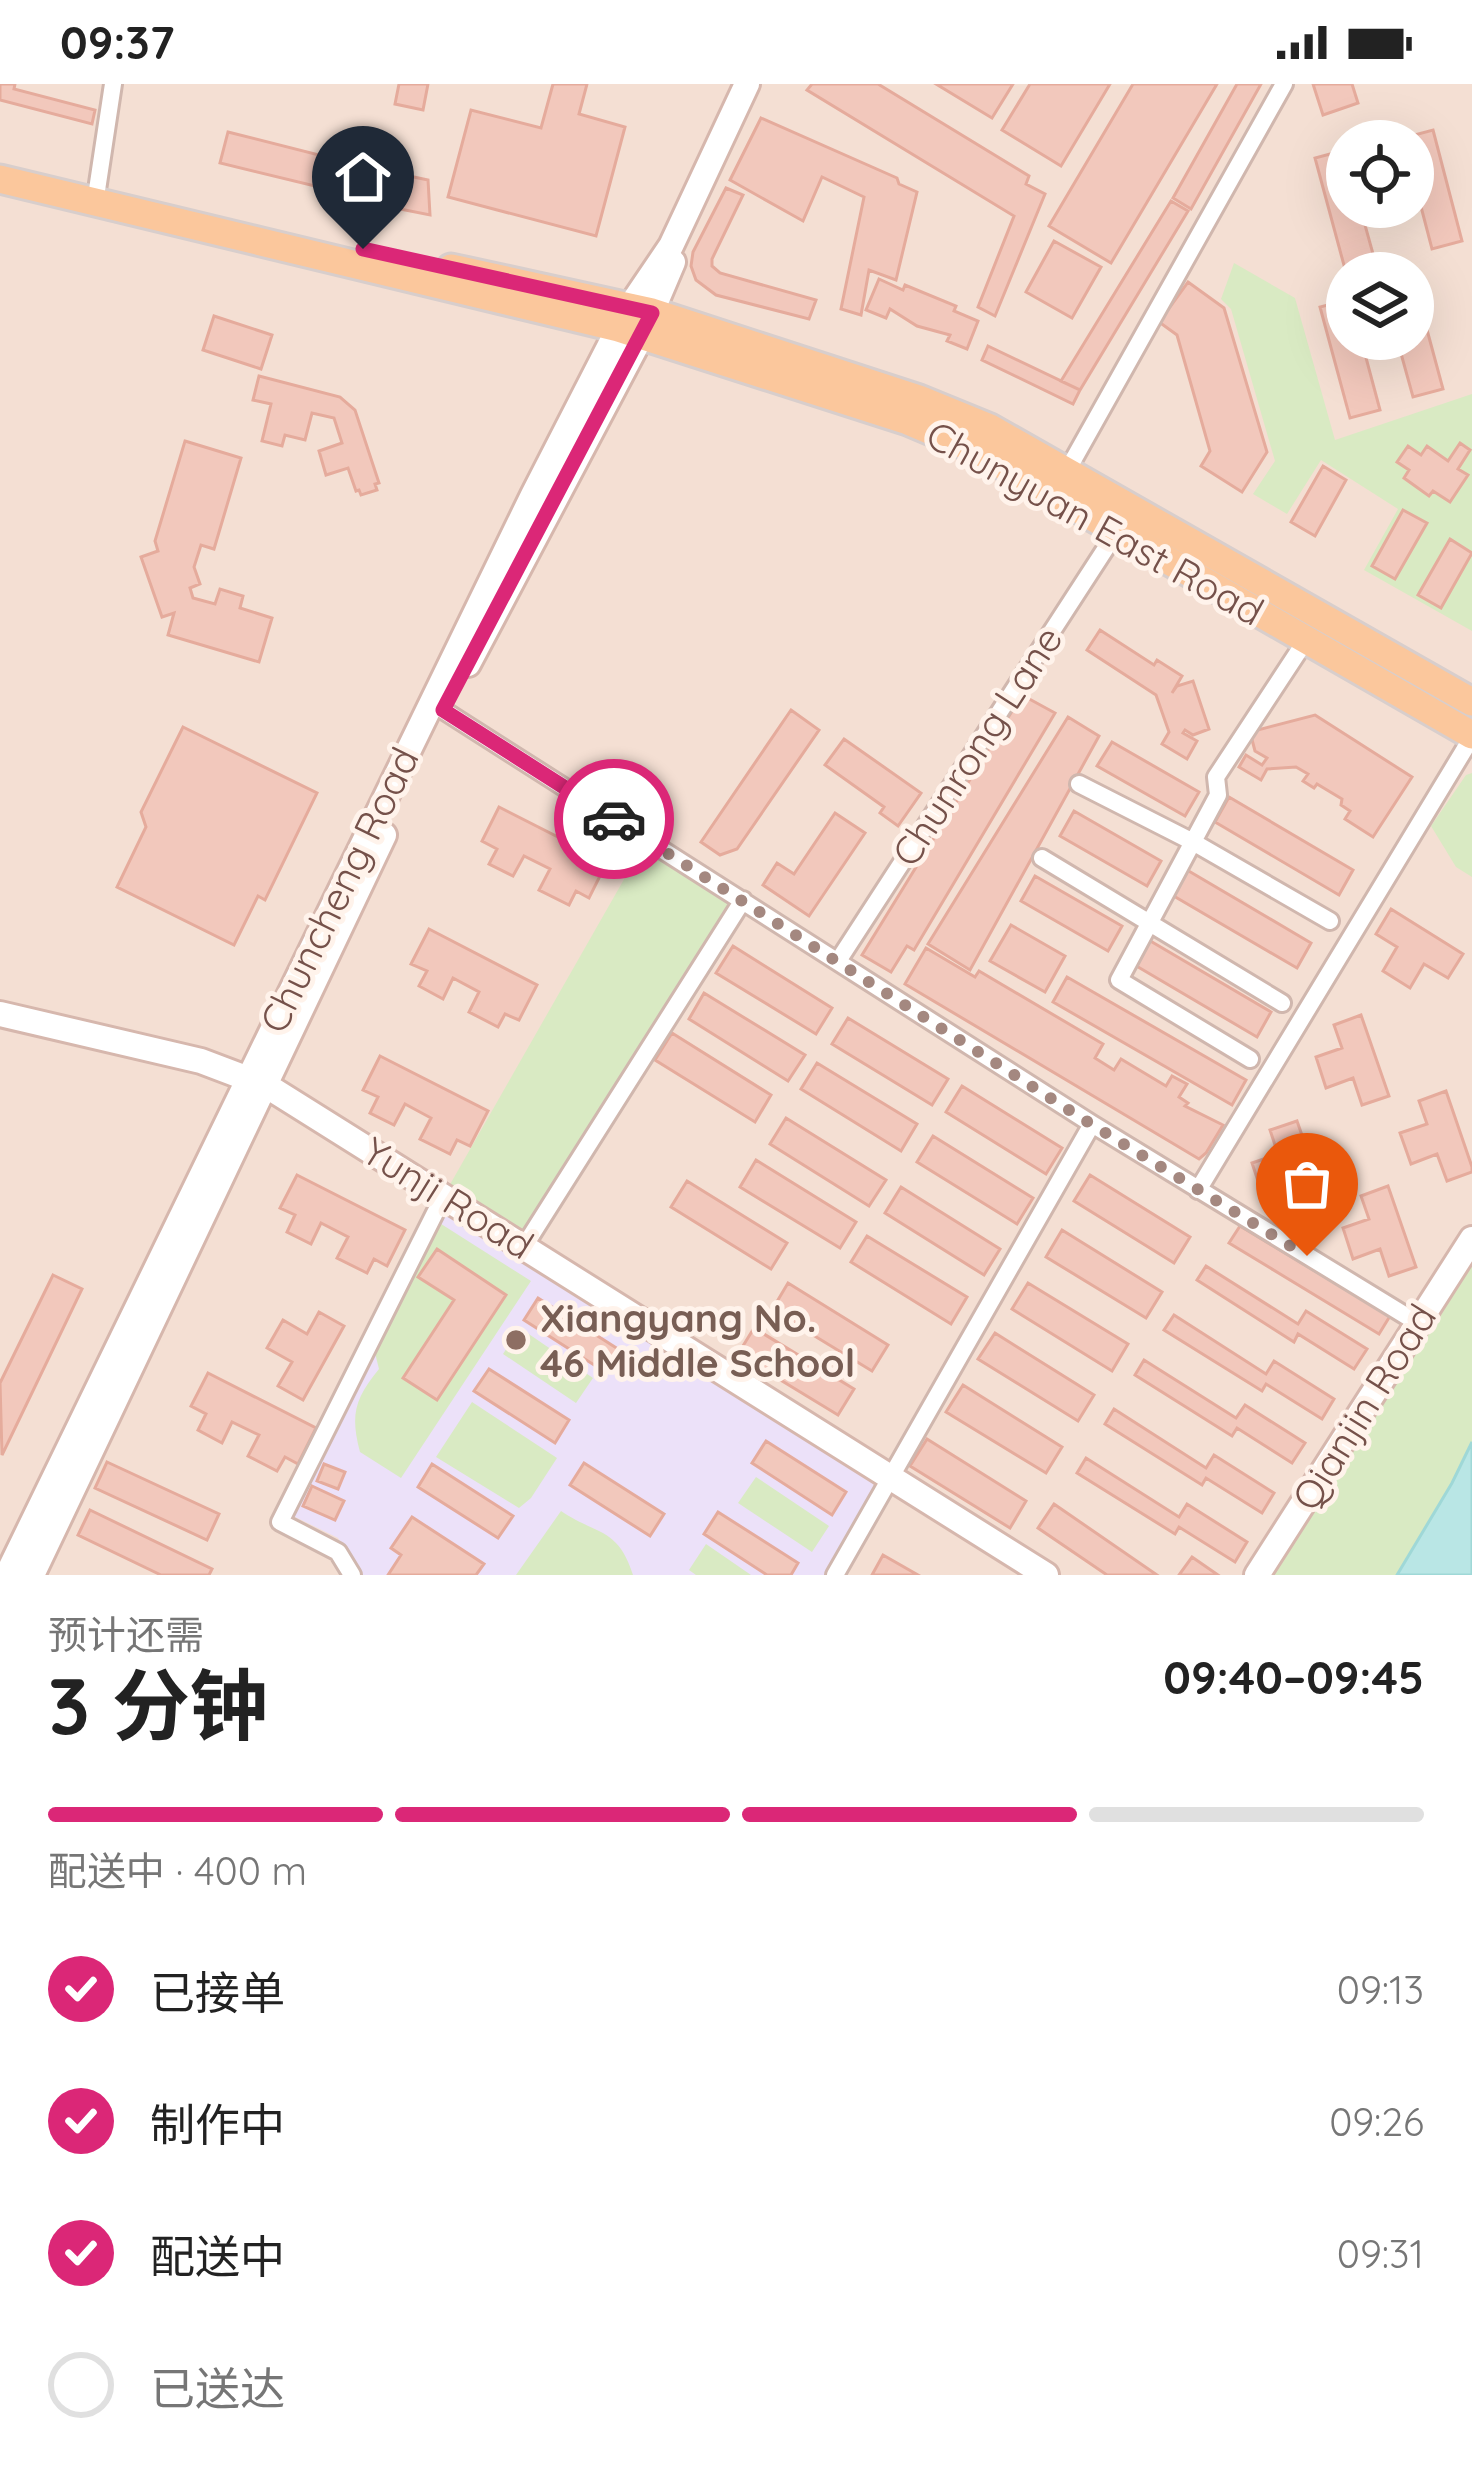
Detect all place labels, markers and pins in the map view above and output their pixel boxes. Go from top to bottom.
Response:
pin [312,126,414,249]
pin [1256,1133,1358,1256]
place label: Xiangyang No. 46 Middle School [540,1293,855,1387]
marker: Xiangyang No. 46 Middle School [503,1327,529,1353]

